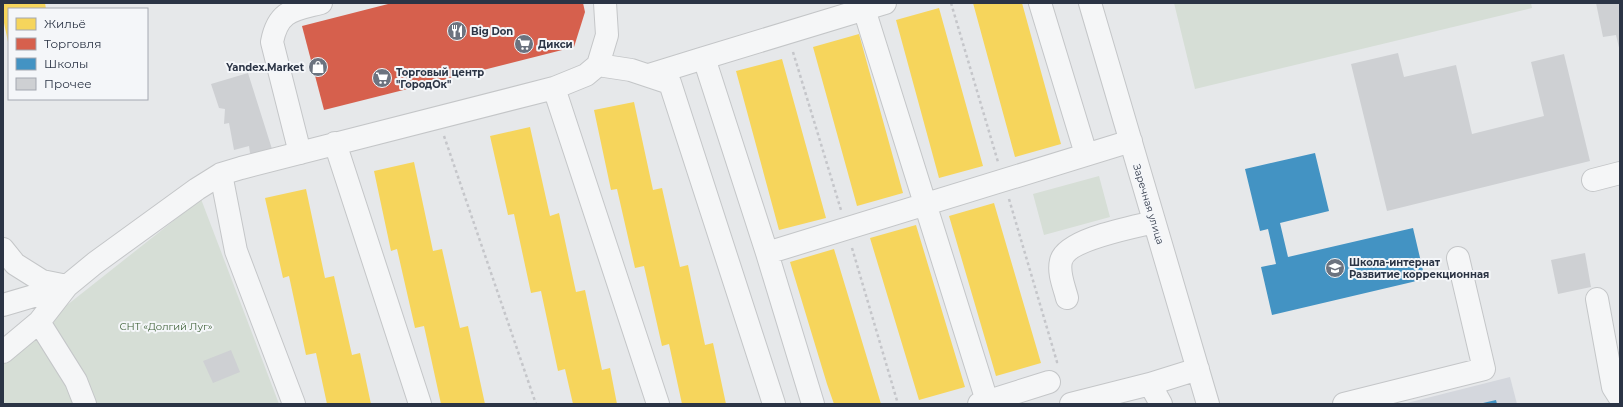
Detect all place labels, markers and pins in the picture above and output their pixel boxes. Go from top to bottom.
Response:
restaurant icon: Big Don [446,20,468,42]
place label: Big Don [471,25,513,38]
supermarket icon: Дикси [513,33,535,55]
place label: Дикси [538,38,573,51]
shop icon: Yandex.Market [307,56,329,78]
place label: Yandex.Market [225,61,305,74]
place label: Торговый центр "ГородОк" [396,66,484,91]
supermarket icon: Торговый центр "ГородОк" [371,67,393,89]
place label: Школа-интернат Развитие коррекционная [1349,256,1489,281]
school or university icon: Школа-интернат Развитие коррекционная [1324,257,1346,279]

